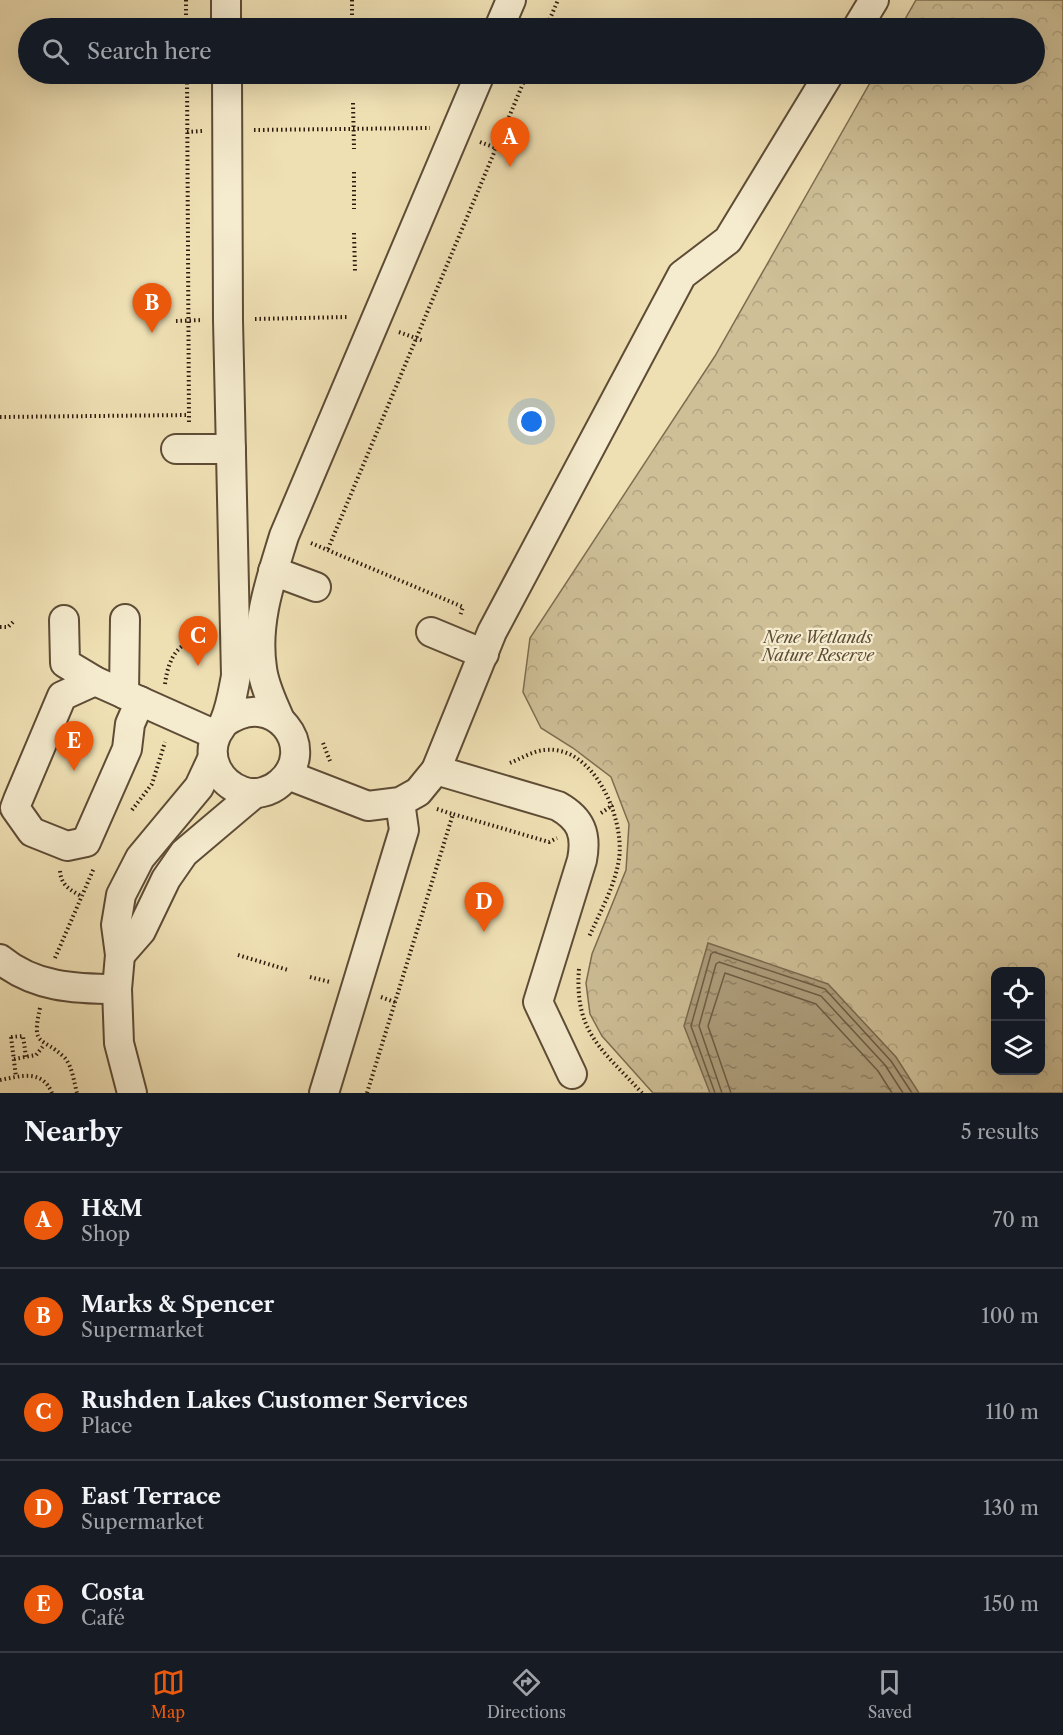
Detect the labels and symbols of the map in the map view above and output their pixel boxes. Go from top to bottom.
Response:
pin: A [490,118,530,167]
pin: B [132,284,172,333]
your location [517,407,546,436]
pin: C [178,616,218,666]
park label: Nene Wetlands Nature Reserve [760,627,875,665]
pin: E [54,722,94,771]
pin: D [464,882,504,932]

